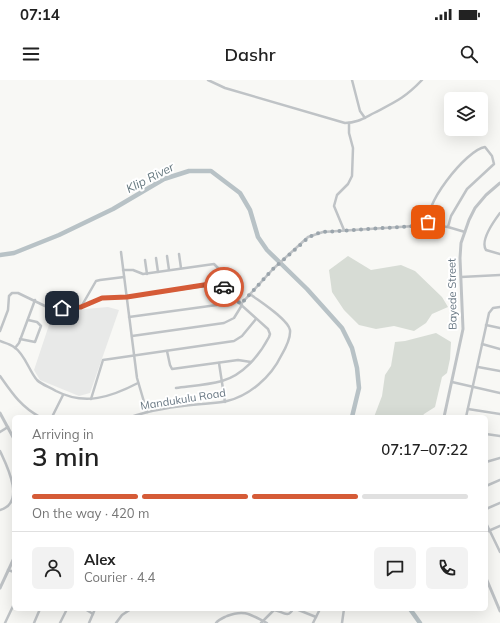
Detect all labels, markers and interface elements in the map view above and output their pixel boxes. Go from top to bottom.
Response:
text: 07:14 [20,5,60,24]
icon: menu [20,43,42,65]
text: Dashr [225,43,275,66]
icon: search [458,43,480,65]
map controls [444,92,488,136]
button: layers [444,92,488,136]
water label: Klip River [123,159,177,196]
pin [411,205,445,239]
icon: bag [417,211,439,233]
street label: Bayede Street [444,258,460,330]
courier [204,267,244,307]
icon: car [213,276,235,298]
pin [45,291,79,325]
icon: home [51,297,73,319]
street label: Mandukulu Road [139,385,227,413]
text: Arriving in [32,426,94,442]
text: 3 min [32,440,100,473]
text: 07:17–07:22 [381,440,468,459]
text: On the way · 420 m [32,505,149,521]
button: person [32,547,74,589]
button: chat [374,547,416,589]
button: phone [426,547,468,589]
text: Alex [84,550,116,569]
text: Courier · 4.4 [84,569,155,585]

